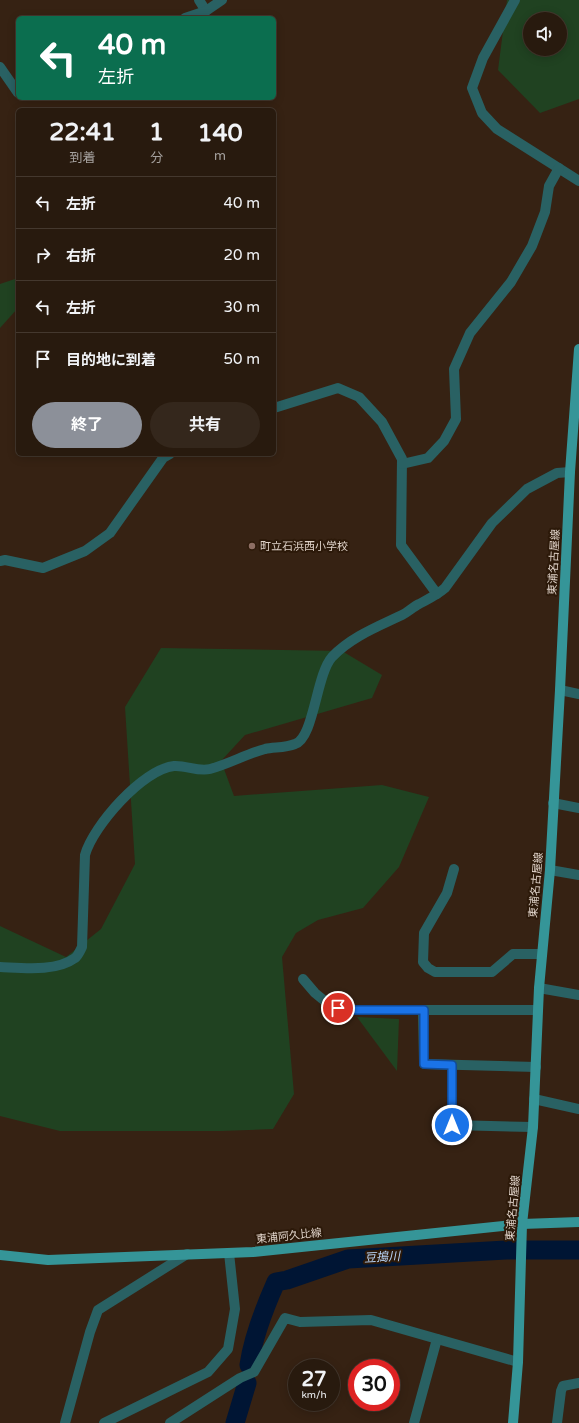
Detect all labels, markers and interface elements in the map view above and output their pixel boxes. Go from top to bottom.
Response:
map controls [523,12,567,56]
button: sound [523,12,567,56]
text: 40 m [98,28,166,62]
icon: left [32,32,84,84]
text: 左折 [98,66,134,88]
text: 22:41 [49,118,116,147]
text: 1 [149,118,164,147]
text: 140 [197,119,243,148]
text: m [214,148,226,164]
text: 到着 [70,150,96,166]
text: 分 [150,150,163,166]
icon: left [32,192,54,214]
text: 40 m [223,194,260,212]
text: 左折 [66,195,96,213]
icon: right [32,244,54,266]
text: 20 m [223,246,260,264]
text: 右折 [66,247,96,265]
icon: left [32,296,54,318]
text: 30 m [223,298,260,316]
text: 左折 [66,299,96,317]
icon: arrive [32,348,54,370]
text: 50 m [223,350,260,368]
text: 目的地に到着 [66,351,156,369]
button: 終了 [32,402,142,448]
button: 共有 [150,402,260,448]
street label: 東浦名古屋線 [546,529,562,595]
place label: 町立石浜西小学校 [260,540,348,553]
marker: 町立石浜西小学校 [247,541,257,551]
street label: 東浦名古屋線 [527,852,545,918]
pin [321,991,355,1025]
icon: arrive [327,997,349,1019]
position arrow [431,1104,473,1146]
street label: 東浦名古屋線 [504,1175,522,1241]
street label: 東浦阿久比線 [256,1226,322,1246]
water label: 豆搗川 [364,1249,402,1265]
speed limit sign: 30 [348,1359,400,1411]
text: 27 [301,1368,327,1392]
text: km/h [301,1389,327,1401]

